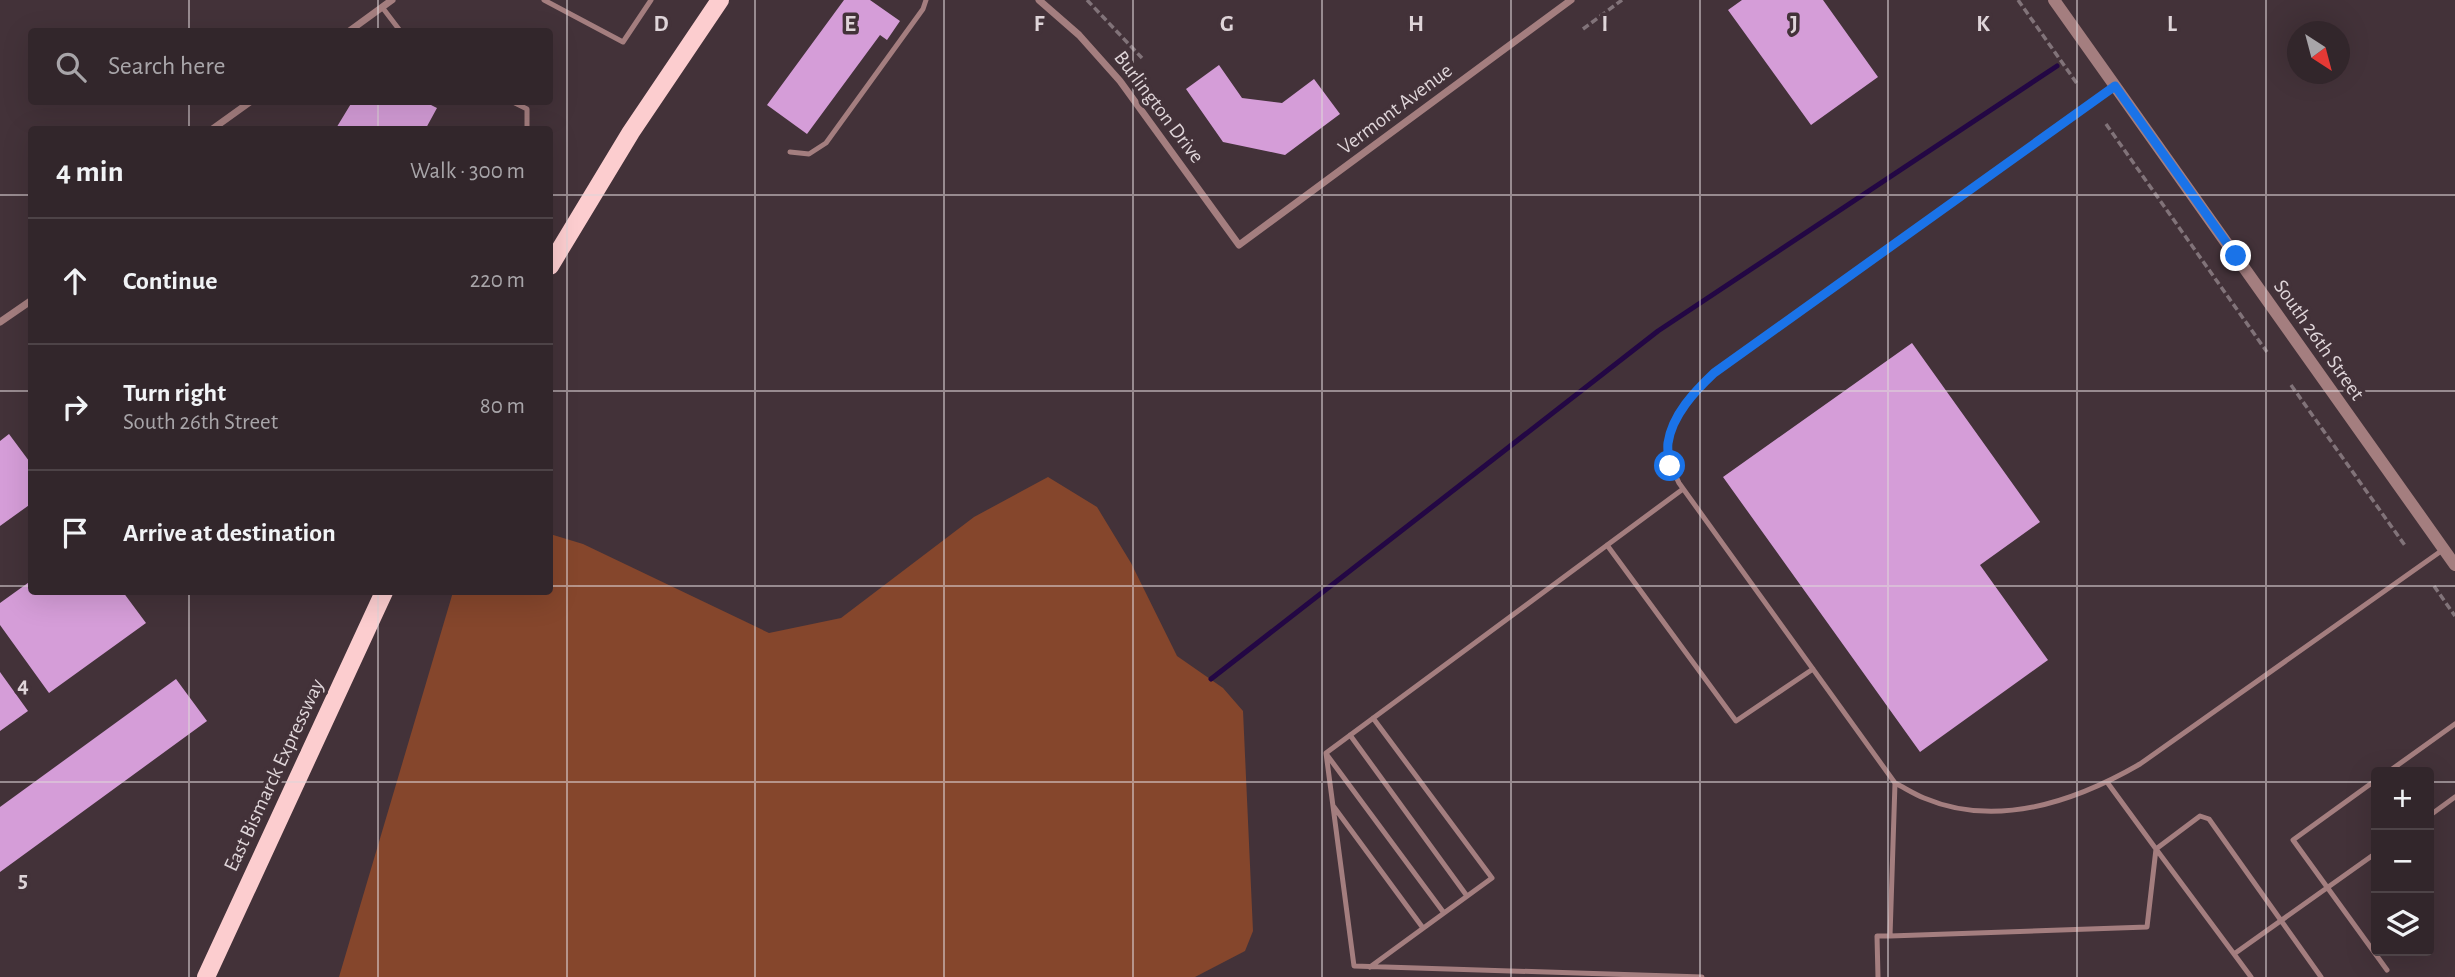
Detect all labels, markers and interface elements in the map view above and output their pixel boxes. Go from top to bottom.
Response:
text: D [653,13,669,36]
text: E [844,13,856,36]
text: F [1034,13,1045,36]
text: G [1220,13,1234,36]
text: H [1408,13,1424,36]
text: I [1602,13,1608,36]
text: J [1790,13,1798,36]
text: K [1976,13,1990,36]
text: L [2167,13,2177,36]
north arrow [2287,21,2350,84]
search box [28,28,553,105]
street label: Burlington Drive [1110,47,1208,167]
icon: search [52,48,90,86]
text: Search here [108,53,226,79]
street label: Vermont Avenue [1334,60,1456,158]
text: 4 min [56,157,124,187]
text: Walk · 300 m [410,160,525,183]
route end [2220,240,2251,271]
icon: ahead [56,262,94,300]
text: Continue [123,268,218,294]
text: 220 m [470,269,525,292]
street label: South 26th Street [2270,276,2368,404]
text: Turn right [123,380,226,406]
icon: right [56,388,94,426]
text: 80 m [480,395,525,418]
text: South 26th Street [123,411,278,434]
route start [1654,450,1685,481]
icon: arrive [56,514,94,552]
text: Arrive at destination [123,520,336,546]
text: 4 [17,674,29,697]
street label: East Bismarck Expressway [220,676,328,874]
map controls [2371,767,2434,956]
button: + [2371,767,2434,830]
button: − [2371,830,2434,893]
text: 5 [18,869,28,892]
button: layers [2371,893,2434,956]

